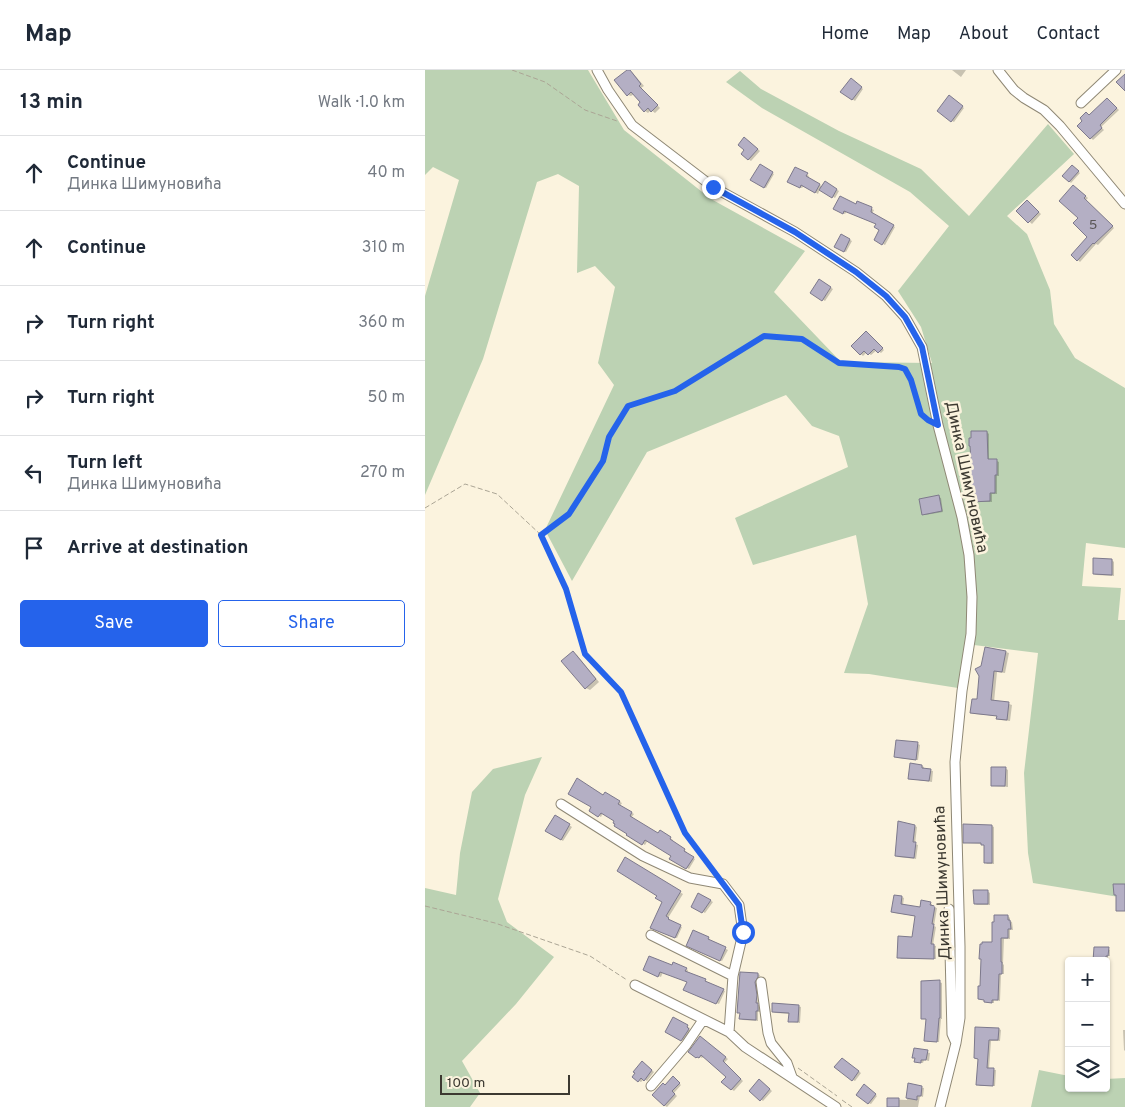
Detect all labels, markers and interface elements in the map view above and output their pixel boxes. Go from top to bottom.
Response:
text: Map [25,20,72,50]
text: Home [821,23,869,46]
text: Map [897,23,931,46]
text: About [959,23,1008,46]
text: Contact [1036,23,1100,46]
text: 13 min [20,89,83,116]
text: Walk · 1.0 km [318,93,405,113]
text: Continue [67,151,146,175]
icon: ahead [20,159,48,187]
text: 40 m [367,163,405,183]
text: Динка Шимуновића [67,175,221,195]
route end [702,176,725,199]
house number: 5 [1089,217,1097,234]
icon: ahead [20,234,48,262]
text: Continue [67,236,146,260]
text: 310 m [362,238,405,258]
icon: right [20,309,48,337]
text: Turn right [67,311,155,335]
text: 360 m [358,313,405,333]
icon: right [20,384,48,412]
text: Turn right [67,386,155,410]
text: 50 m [368,388,405,408]
street label: Динка Шимуновића [940,399,992,555]
text: Turn left [67,451,143,475]
icon: left [20,459,48,487]
text: 270 m [360,463,405,483]
text: Динка Шимуновића [67,475,221,495]
icon: arrive [20,534,48,562]
text: Arrive at destination [67,536,248,560]
button: Save [20,600,208,647]
button: Share [218,600,405,647]
street label: Динка Шимуновића [930,805,956,961]
route start [732,921,755,944]
map controls [1065,957,1110,1092]
button: + [1065,957,1110,1002]
button: − [1065,1002,1110,1047]
button: layers [1065,1047,1110,1092]
scale bar [440,1072,570,1095]
text: 100 m [447,1075,485,1092]

